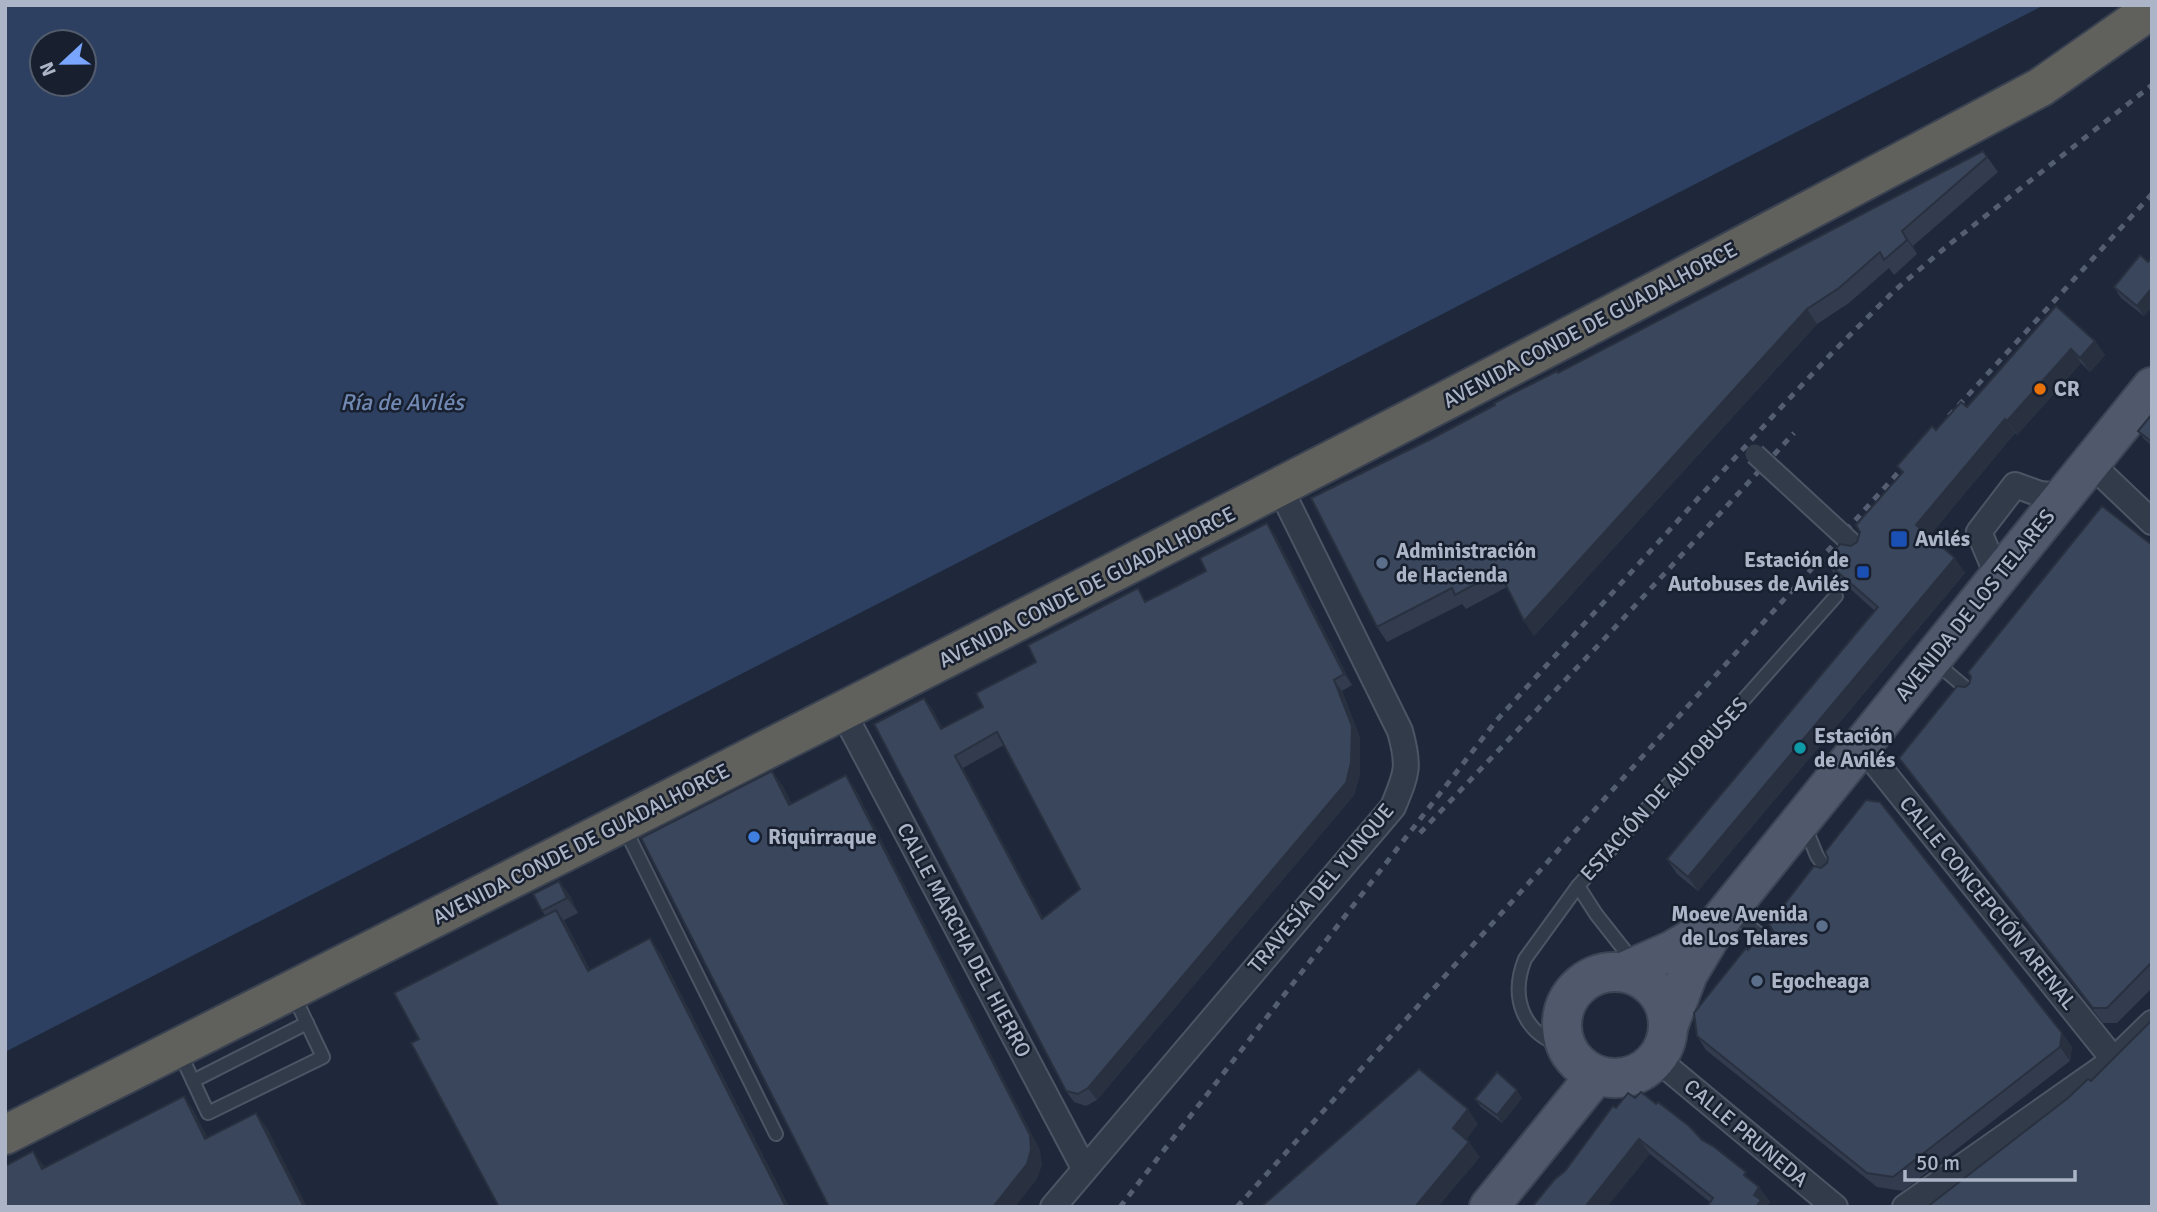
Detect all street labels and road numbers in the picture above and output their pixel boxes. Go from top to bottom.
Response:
street label: AVENIDA CONDE DE GUADALHORCE [1438,236,1742,414]
street label: AVENIDA CONDE DE GUADALHORCE [934,501,1240,673]
street label: AVENIDA DE LOS TELARES [1890,504,2060,706]
street label: ESTACIÓN DE AUTOBUSES [1575,692,1753,886]
street label: AVENIDA CONDE DE GUADALHORCE [428,758,734,930]
street label: CALLE CONCEPCIÓN ARENAL [1894,791,2082,1015]
street label: TRAVESÍA DEL YUNQUE [1242,798,1400,978]
street label: CALLE MARCHA DEL HIERRO [891,818,1037,1062]
street label: CALLE PRUNEDA [1679,1074,1814,1193]

